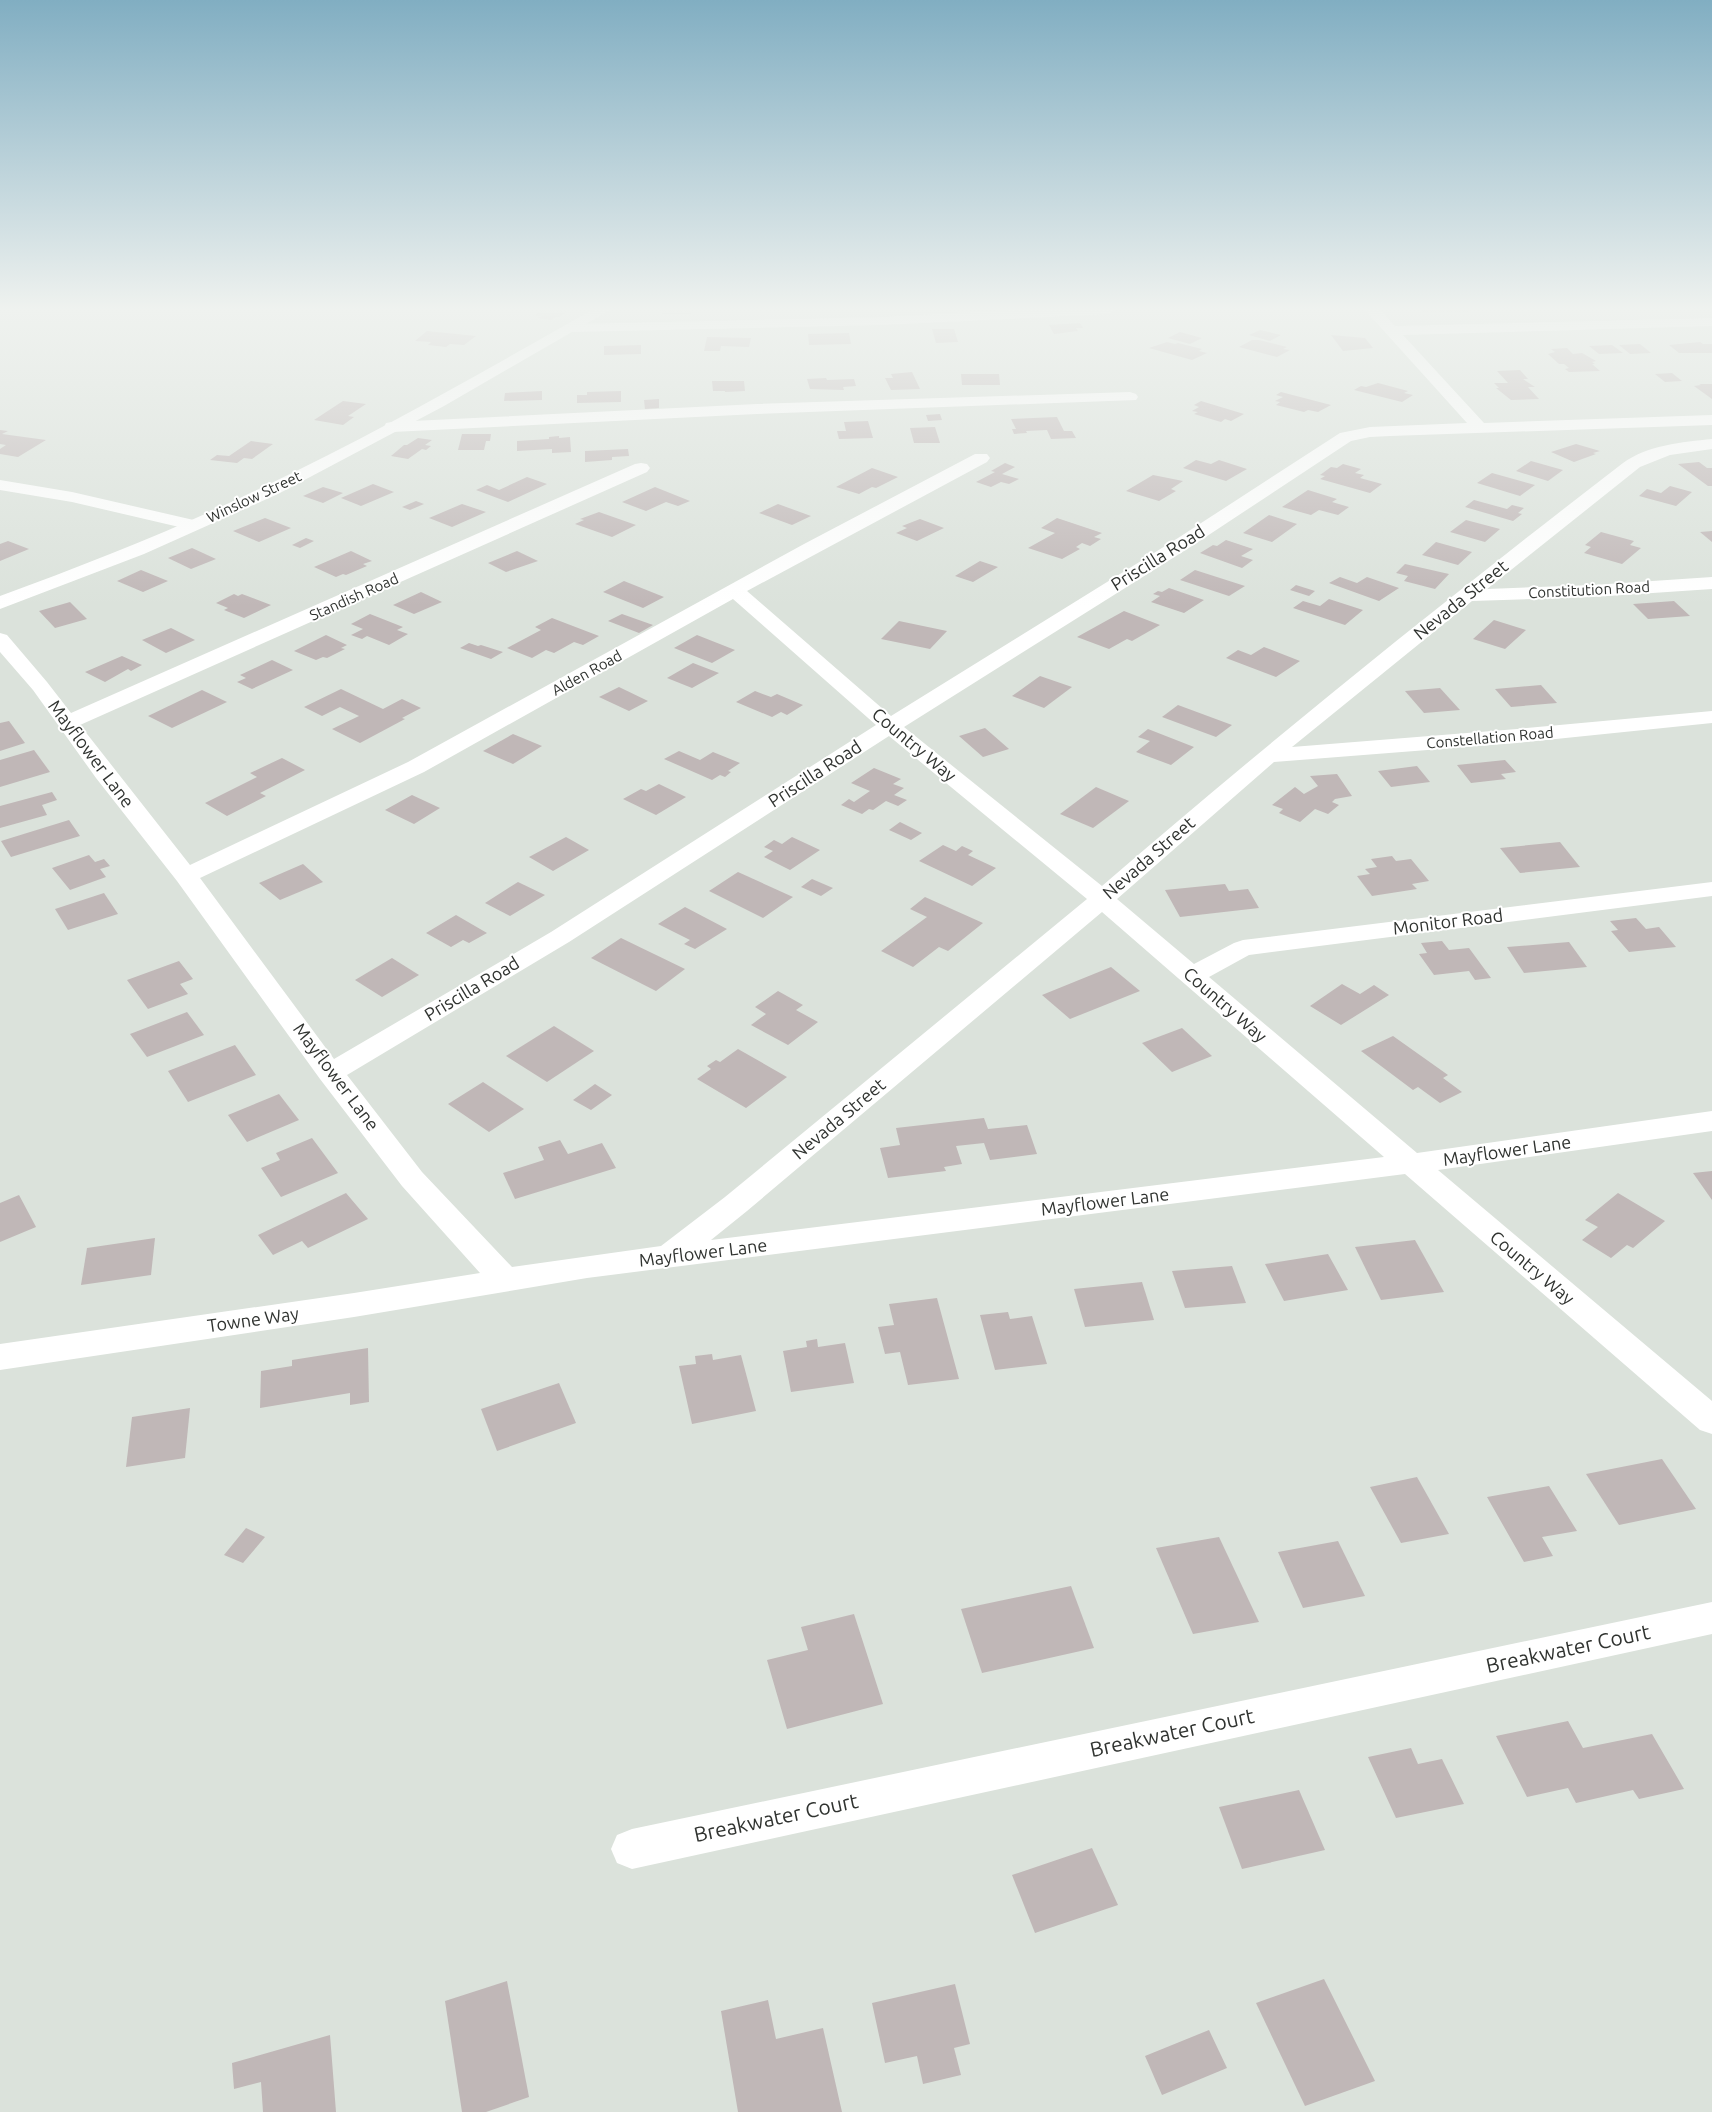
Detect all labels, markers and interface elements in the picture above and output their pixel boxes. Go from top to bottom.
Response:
street label: Winslow Street [204,467,304,526]
street label: Priscilla Road [1107,520,1208,594]
street label: Nevada Street [1409,555,1511,643]
street label: Standish Road [307,569,401,624]
street label: Constitution Road [1528,578,1650,601]
street label: Alden Road [549,646,625,699]
street label: Mayflower Lane [45,696,139,811]
street label: Country Way [869,703,961,785]
street label: Constellation Road [1426,723,1554,752]
street label: Priscilla Road [764,736,865,811]
street label: Nevada Street [1098,812,1198,903]
street label: Monitor Road [1392,904,1504,938]
street label: Priscilla Road [421,952,522,1024]
street label: Country Way [1180,963,1271,1046]
street label: Mayflower Lane [290,1019,384,1134]
street label: Nevada Street [788,1074,889,1163]
street label: Mayflower Lane [1442,1131,1572,1169]
street label: Mayflower Lane [1040,1183,1170,1219]
street label: Country Way [1487,1226,1579,1308]
street label: Mayflower Lane [638,1234,768,1270]
street label: Towne Way [206,1303,300,1335]
street label: Breakwater Court [1483,1619,1652,1677]
street label: Breakwater Court [1087,1703,1256,1761]
street label: Breakwater Court [691,1788,860,1846]

